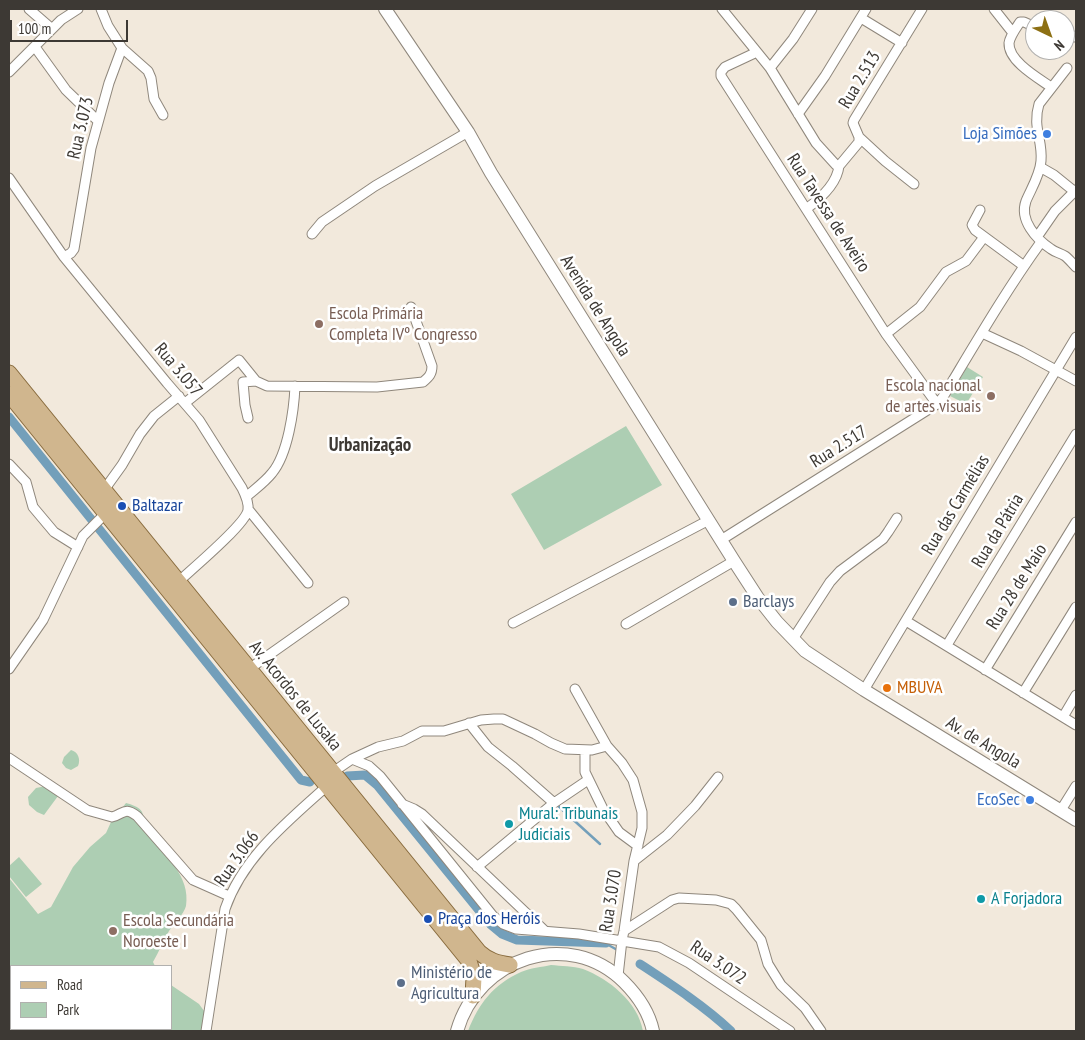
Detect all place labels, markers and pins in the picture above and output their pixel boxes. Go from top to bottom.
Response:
place label: Loja Simões [963,123,1037,145]
marker: Loja Simões [1041,128,1053,140]
place label: Escola Primária Completa IVº Congresso [329,303,477,346]
marker: Escola Primária Completa IVº Congresso [313,318,325,330]
place label: Escola nacional de artes visuais [885,375,981,418]
marker: Escola nacional de artes visuais [985,390,997,402]
place label: Baltazar [132,495,183,517]
marker: Baltazar [116,500,128,512]
place label: Barclays [743,591,794,613]
marker: Barclays [727,596,739,608]
place label: MBUVA [897,677,942,699]
marker: MBUVA [881,682,893,694]
place label: EcoSec [977,789,1020,811]
marker: EcoSec [1024,794,1036,806]
place label: Mural: Tribunais Judiciais [519,803,618,846]
marker: Mural: Tribunais Judiciais [503,818,515,830]
place label: A Forjadora [991,888,1062,910]
marker: A Forjadora [975,893,987,905]
place label: Praça dos Heróis [438,908,540,930]
place label: Escola Secundária Noroeste I [123,910,234,952]
marker: Praça dos Heróis [422,913,434,925]
marker: Escola Secundária Noroeste I [107,925,119,937]
place label: Ministério de Agricultura [411,962,492,1004]
marker: Ministério de Agricultura [395,977,407,989]

